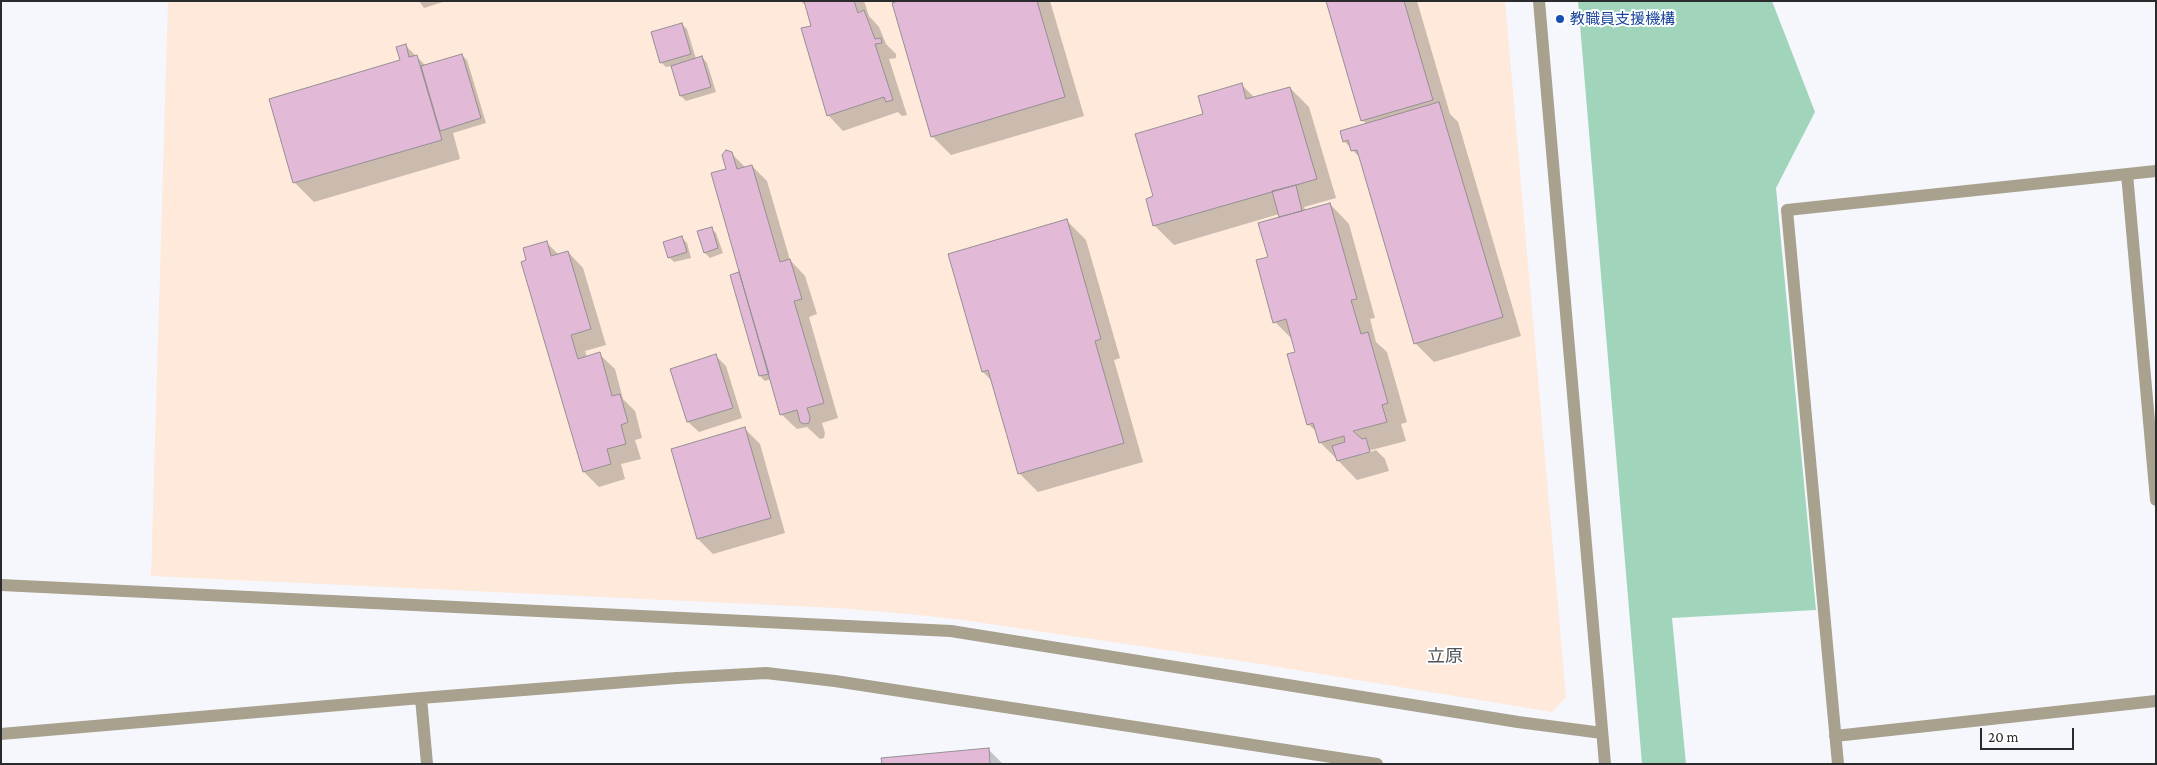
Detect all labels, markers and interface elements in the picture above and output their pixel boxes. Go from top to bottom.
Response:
place label: 教職員支援機構 [1570,10,1675,28]
marker: 教職員支援機構 [1554,13,1566,25]
district label: 立原 [1427,645,1463,667]
scale bar [1982,718,2076,750]
text: 20 m [1988,729,2019,745]

